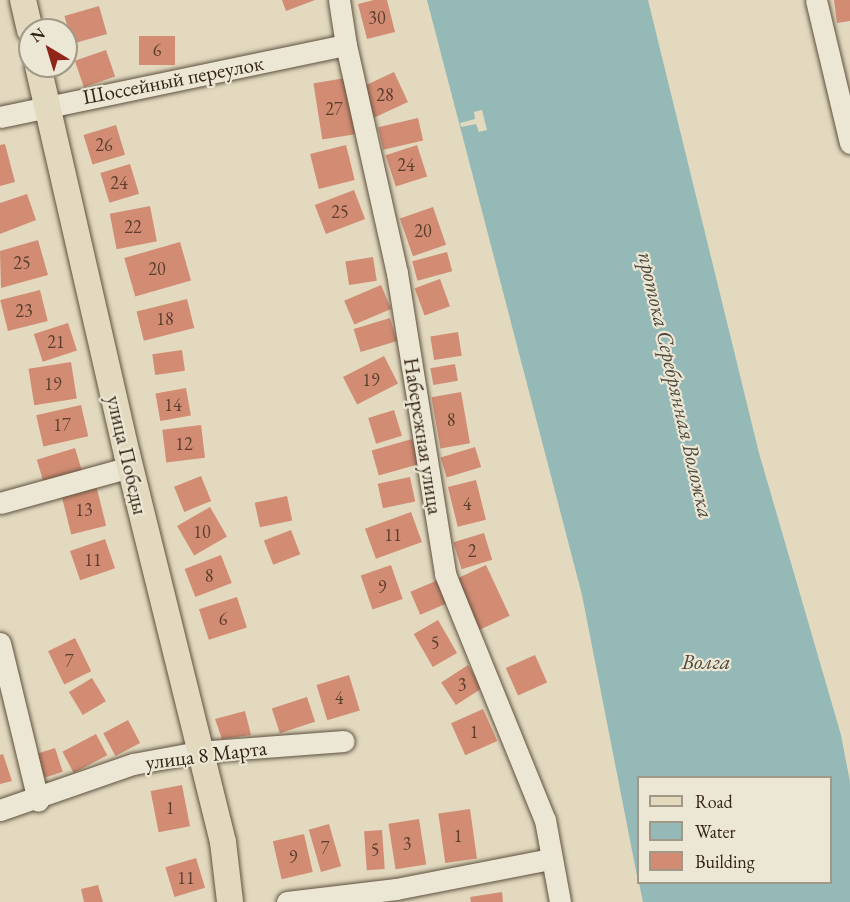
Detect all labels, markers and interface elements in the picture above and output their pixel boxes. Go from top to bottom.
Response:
house number: 30 [368,7,386,29]
north arrow [18,18,78,78]
text: N [26,23,49,47]
house number: 6 [153,39,161,61]
street label: Шоссейный переулок [80,50,266,110]
house number: 28 [376,84,394,106]
house number: 27 [325,98,343,120]
house number: 26 [95,134,113,156]
house number: 24 [397,154,415,176]
house number: 24 [110,172,128,194]
house number: 25 [331,201,349,223]
house number: 22 [124,216,142,238]
house number: 20 [414,220,432,242]
water label: протока Серебрянная Воложка [632,249,720,521]
house number: 25 [13,252,31,274]
house number: 20 [148,258,166,280]
house number: 23 [15,300,33,322]
house number: 18 [156,308,174,330]
house number: 21 [47,331,65,353]
street label: Набережная улица [398,356,448,516]
house number: 19 [362,369,380,391]
house number: 19 [44,373,62,395]
street label: улица Победы [101,393,153,517]
house number: 14 [164,394,182,416]
house number: 8 [447,409,455,431]
house number: 17 [53,414,71,436]
house number: 12 [175,433,193,455]
house number: 4 [463,493,471,515]
house number: 13 [75,499,93,521]
house number: 10 [193,521,211,543]
house number: 11 [384,524,402,546]
house number: 2 [468,540,476,562]
house number: 11 [84,549,102,571]
house number: 8 [205,565,213,587]
house number: 9 [378,576,386,598]
house number: 6 [219,608,227,630]
house number: 5 [431,632,439,654]
water label: Волга [681,649,731,675]
house number: 7 [65,650,73,672]
house number: 3 [458,674,466,696]
house number: 4 [335,687,343,709]
house number: 1 [470,721,478,743]
street label: улица 8 Марта [144,735,268,775]
legend [637,776,832,884]
text: Road [695,790,733,813]
house number: 1 [166,797,174,819]
text: Water [695,820,736,843]
house number: 1 [454,825,462,847]
house number: 3 [403,833,411,855]
house number: 7 [321,837,329,859]
house number: 5 [371,839,379,861]
house number: 9 [289,846,297,868]
text: Building [695,850,755,873]
house number: 11 [177,867,195,889]

